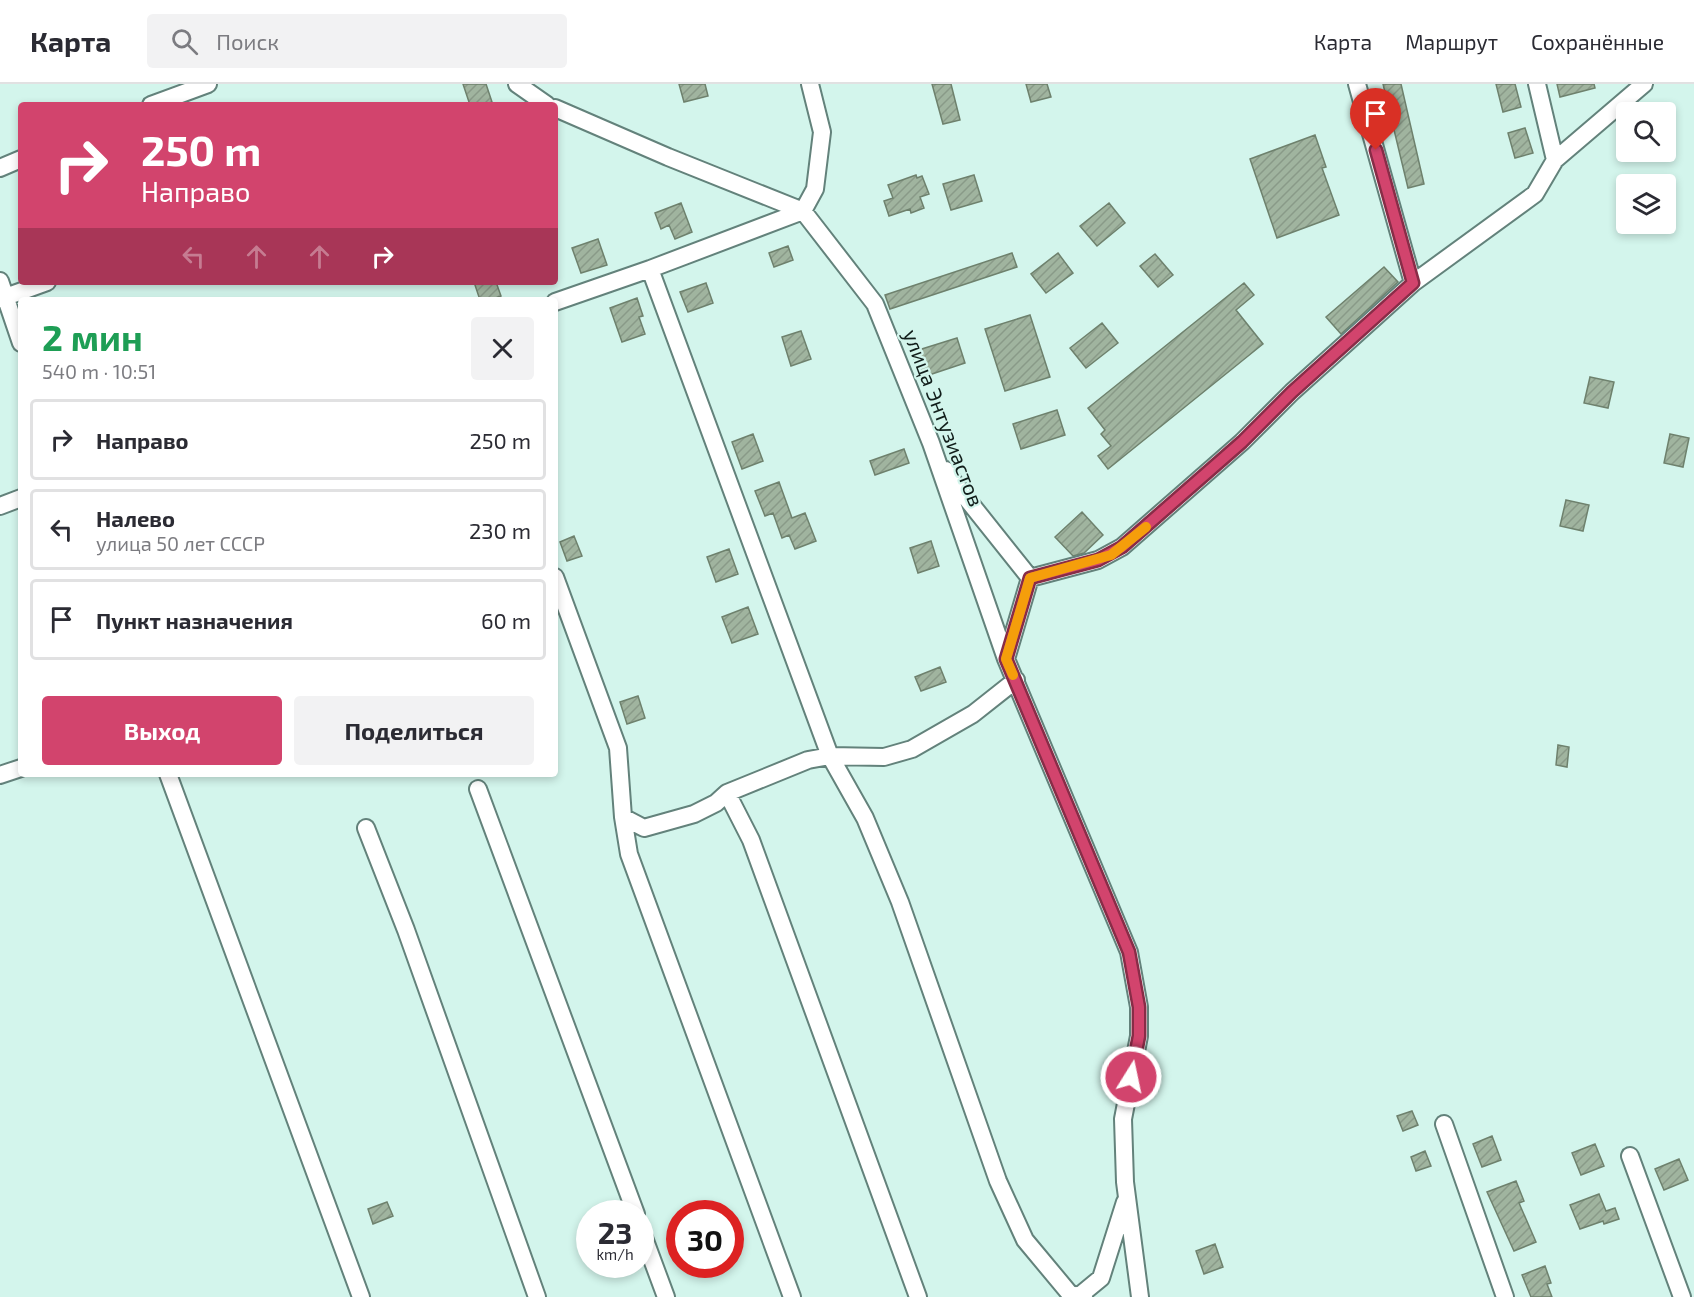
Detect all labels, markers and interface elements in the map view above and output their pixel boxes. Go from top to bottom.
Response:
search box [147,14,567,68]
text: Карта [30,24,111,58]
icon: search [168,25,201,58]
text: Поиск [216,28,279,54]
text: Карта [1314,29,1372,54]
text: Маршрут [1405,29,1498,54]
text: Сохранённые [1531,29,1664,54]
pin [1350,88,1401,150]
icon: arrive [1359,97,1392,130]
map controls [1616,102,1676,234]
button: search [1616,102,1676,162]
text: 250 m [141,124,261,174]
icon: right [42,126,120,204]
button: layers [1616,174,1676,234]
text: Направо [141,175,250,207]
icon: left [177,240,210,273]
icon: ahead [240,240,273,273]
icon: ahead [303,240,336,273]
icon: right [366,240,399,273]
text: 2 мин [42,315,143,358]
button: close [471,317,534,380]
street label: улица Энтузиастов [898,325,990,510]
text: 540 m · 10:51 [42,359,156,383]
icon: right [45,423,78,456]
text: Направо [96,427,189,453]
text: 250 m [469,427,531,453]
text: Налево [96,505,175,531]
icon: left [45,513,78,546]
text: 230 m [469,517,531,543]
text: улица 50 лет СССР [96,531,265,555]
icon: arrive [45,603,78,636]
text: Пункт назначения [96,607,293,633]
text: 60 m [481,607,531,633]
button: Выход [42,696,282,765]
button: Поделиться [294,696,534,765]
position arrow [1099,1045,1163,1109]
speed limit sign: 30 [666,1200,744,1278]
text: 23 [598,1214,632,1250]
text: km/h [596,1245,634,1263]

